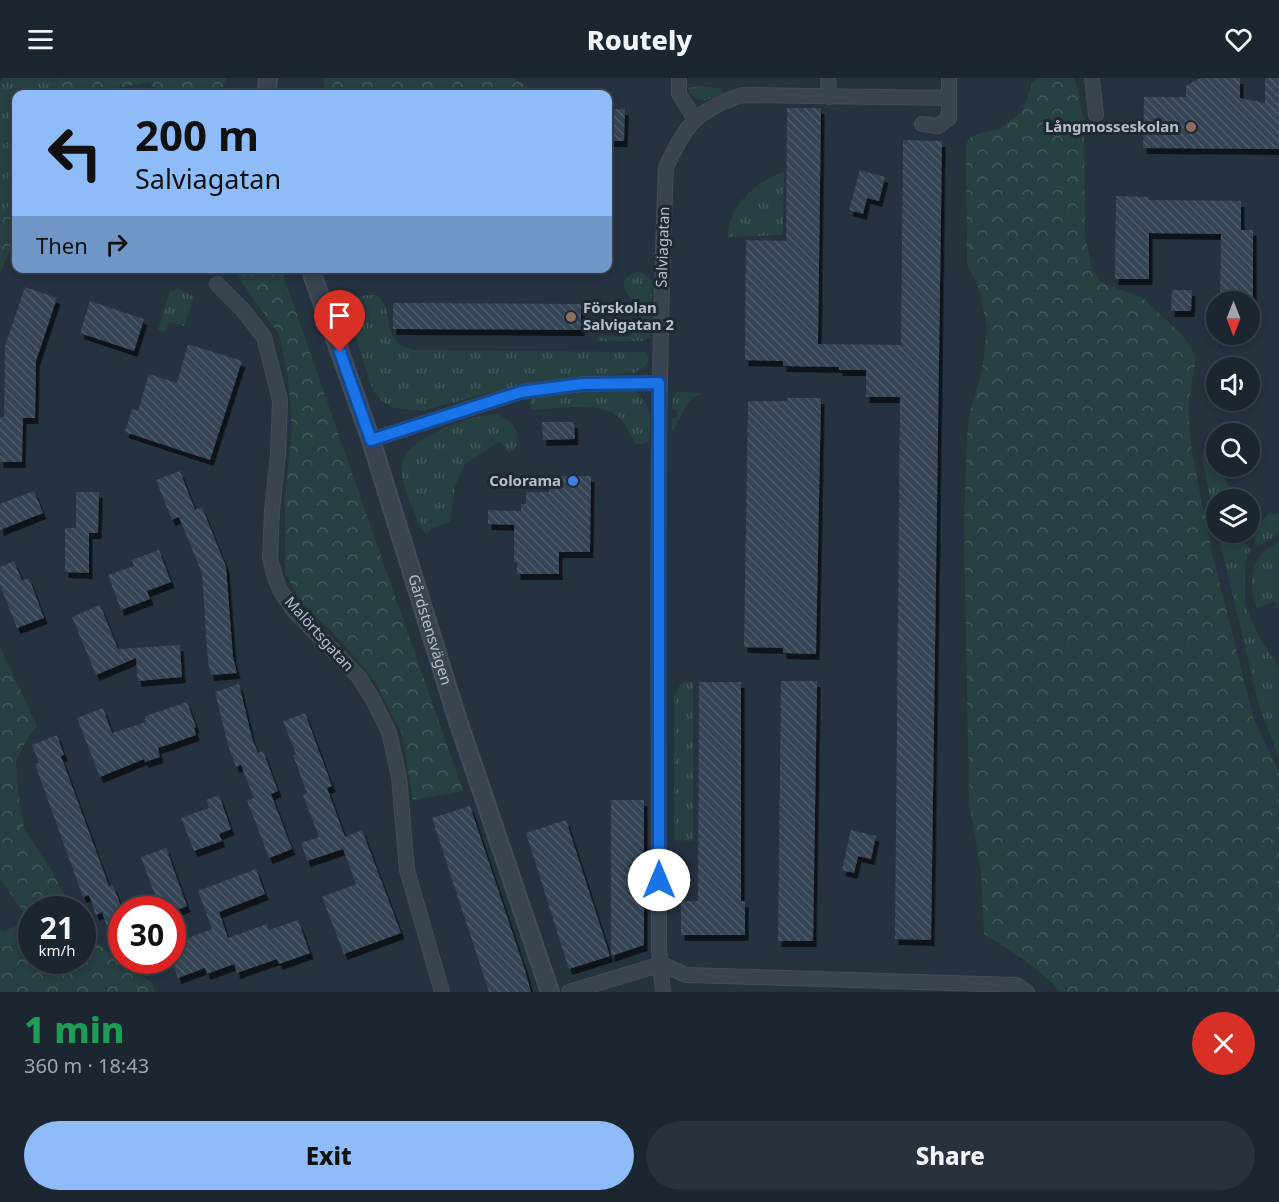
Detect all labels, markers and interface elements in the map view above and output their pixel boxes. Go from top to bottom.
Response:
text: Routely [587,21,692,58]
icon: menu [24,23,57,56]
icon: heart [1222,23,1255,56]
text: 200 m [135,106,259,163]
icon: left [36,114,114,192]
place label: Långmosseskolan [1045,116,1179,136]
marker: Långmosseskolan [1184,120,1198,134]
text: Salviagatan [135,160,281,197]
street label: Salviagatan [651,206,673,288]
icon: right [100,228,133,261]
text: Then [36,230,88,260]
pin [314,290,365,352]
north arrow [1206,291,1260,345]
map controls [1206,291,1260,543]
place label: Förskolan Salvigatan 2 [583,297,674,334]
icon: arrive [323,299,356,332]
marker: Förskolan Salvigatan 2 [564,310,578,324]
button: sound [1206,357,1260,411]
button: search [1206,423,1260,477]
place label: Colorama [489,470,561,490]
marker: Colorama [566,474,580,488]
button: layers [1206,489,1260,543]
street label: Gårdstensvägen [404,571,457,687]
street label: Malörtsgatan [281,592,359,675]
position arrow [627,848,691,912]
speed limit sign: 30 [108,896,186,974]
text: 21 [40,907,74,948]
text: km/h [39,940,75,960]
text: 1 min [24,1005,125,1054]
button: close [1192,1012,1255,1075]
text: 360 m · 18:43 [24,1052,149,1079]
button: Exit [24,1121,634,1190]
button: Share [646,1121,1255,1190]

